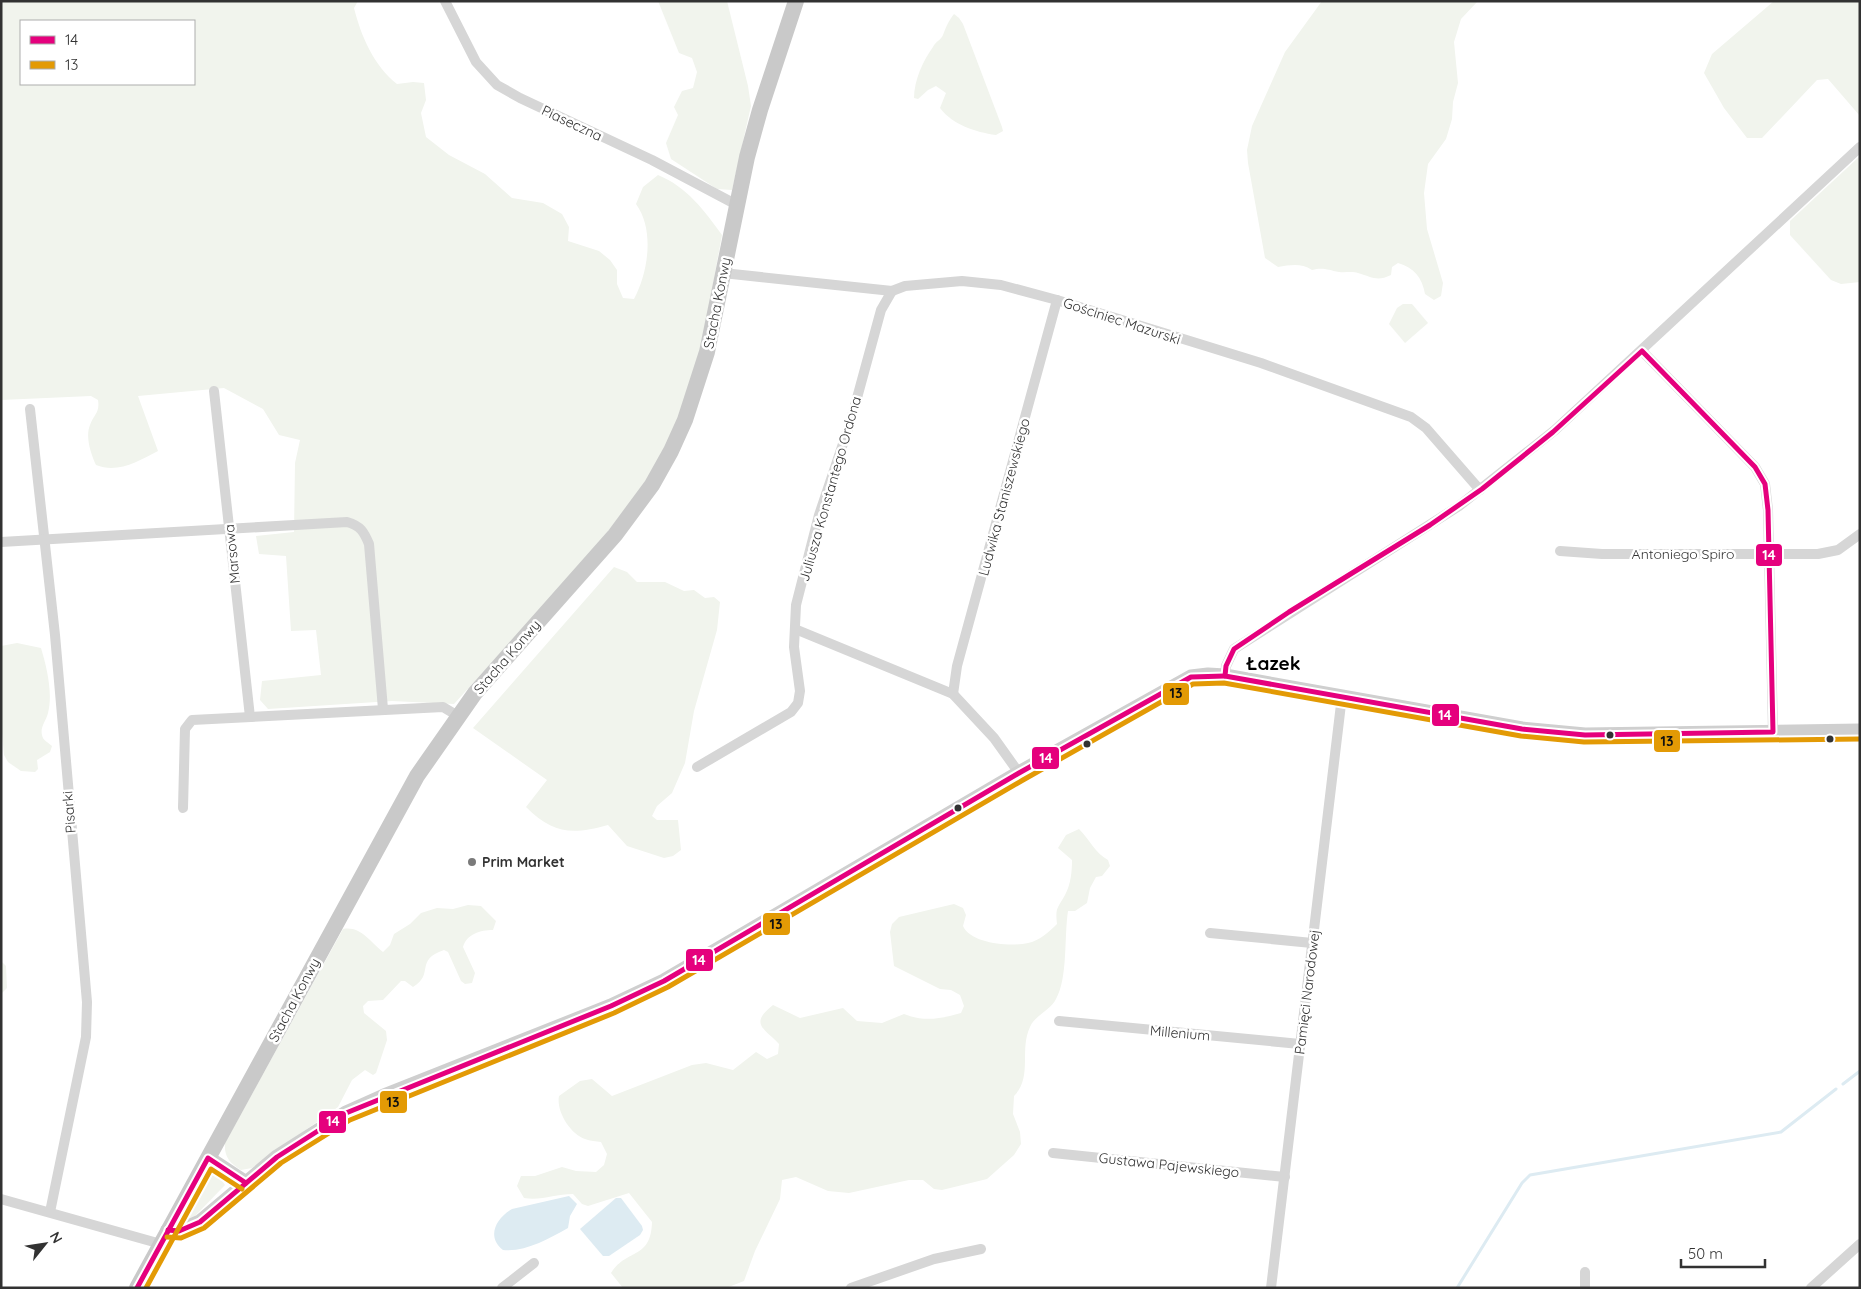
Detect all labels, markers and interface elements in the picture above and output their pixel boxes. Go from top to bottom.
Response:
legend [20,20,195,85]
text: 14 [65,30,78,49]
text: 13 [65,55,79,74]
street label: Piaseczna [539,101,605,145]
street label: Stacha Konwy [699,256,735,350]
street label: Gościniec Mazurski [1061,294,1183,348]
street label: Juliusza Konstantego Ordona [795,394,865,584]
street label: Ludwika Staniszewskiego [974,416,1034,578]
street label: Marsowa [220,523,244,585]
line badge: 14 [1755,543,1783,567]
street label: Antoniego Spiro [1632,545,1734,563]
text: 14 [1762,546,1776,564]
street label: Stacha Konwy [470,616,544,698]
district label: Łazek [1246,651,1301,675]
line badge: 13 [1162,682,1190,706]
text: 13 [1170,684,1182,702]
line badge: 14 [1431,703,1460,727]
text: 14 [1438,706,1452,724]
line badge: 13 [1653,729,1681,753]
unlabelled marker [1605,730,1615,740]
text: 13 [1661,732,1673,750]
unlabelled marker [1825,734,1835,744]
unlabelled marker [1082,739,1092,749]
line badge: 14 [1031,746,1060,770]
text: 14 [1039,749,1053,767]
street label: Pisarki [58,790,80,834]
unlabelled marker [953,803,963,813]
place label: Prim Market [482,853,565,871]
marker: Prim Market [466,856,478,868]
line badge: 13 [762,912,791,936]
text: 13 [770,915,782,933]
street label: Pamięci Narodowej [1290,928,1324,1056]
line badge: 14 [685,948,714,972]
text: 14 [692,951,706,969]
street label: Stacha Konwy [264,955,324,1045]
street label: Millenium [1149,1021,1211,1045]
line badge: 13 [379,1090,408,1114]
text: 13 [387,1093,399,1111]
line badge: 14 [318,1110,347,1134]
text: 14 [326,1112,340,1130]
street label: Gustawa Pajewskiego [1098,1149,1240,1181]
north arrow [20,1219,70,1269]
text: N [46,1229,67,1246]
scale bar [1681,1236,1765,1268]
text: 50 m [1688,1244,1723,1263]

